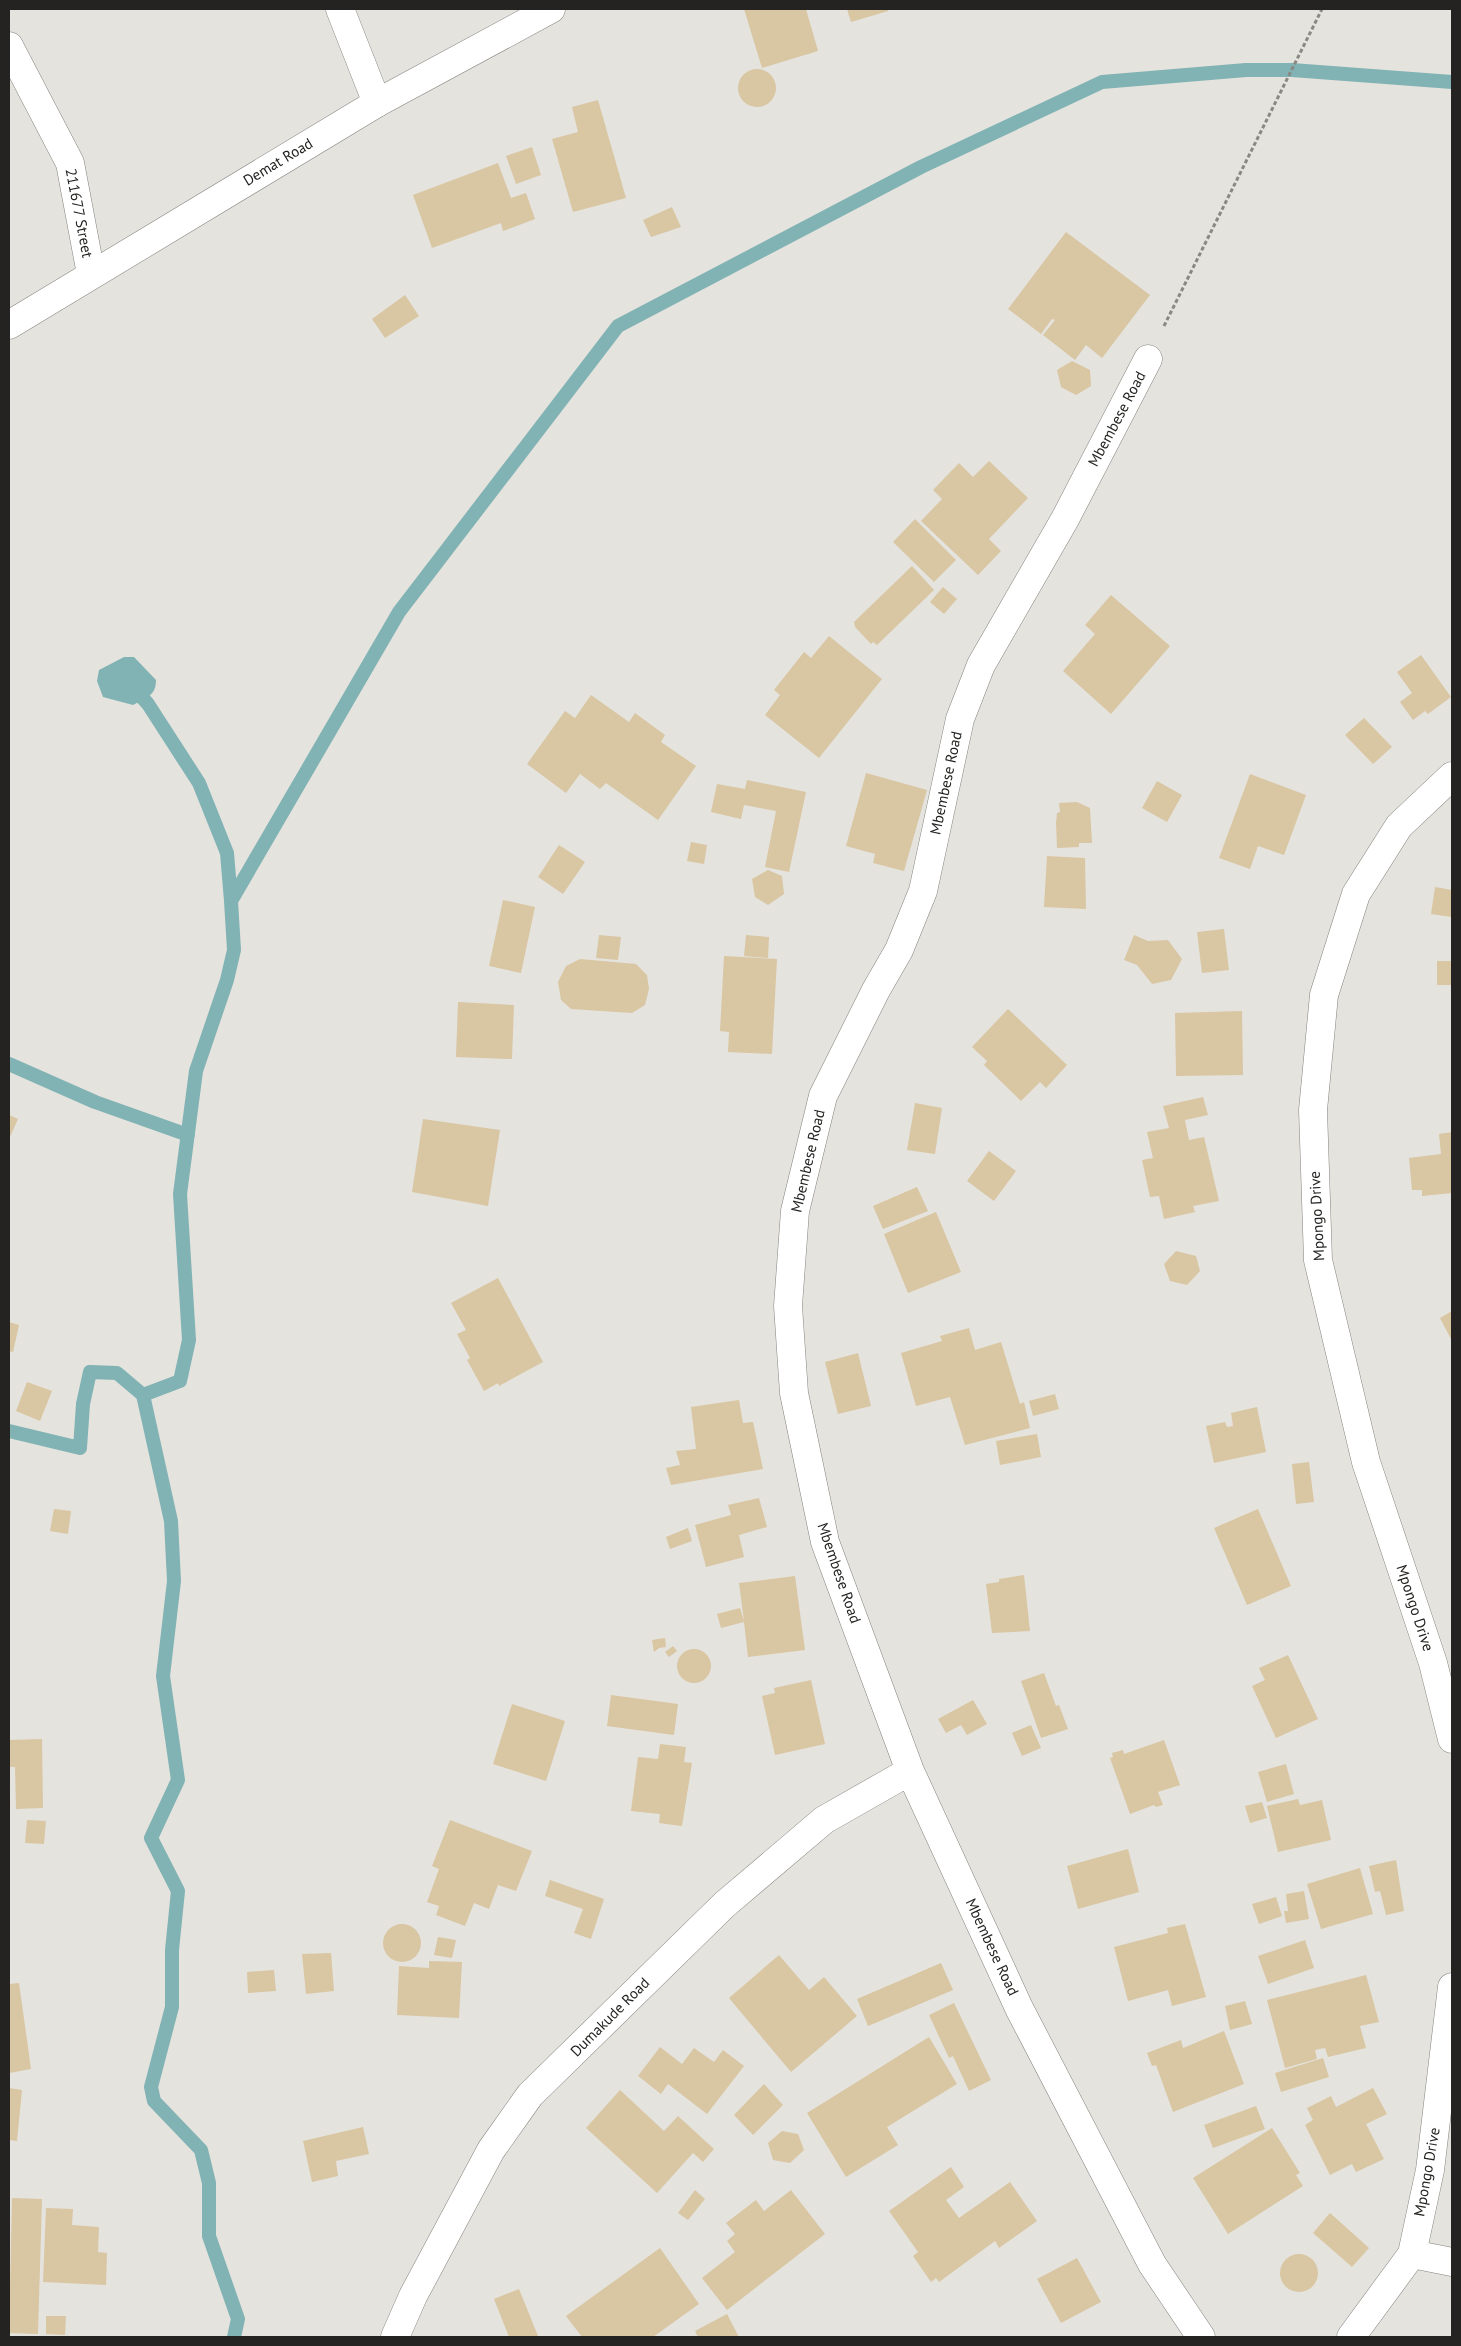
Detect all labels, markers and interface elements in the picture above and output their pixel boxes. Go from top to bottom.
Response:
street label: Demat Road [239,133,316,190]
street label: 211677 Street [62,167,97,259]
street label: Mbembese Road [1083,368,1150,470]
street label: Mbembese Road [925,729,966,836]
street label: Mbembese Road [786,1108,829,1214]
street label: Mpongo Drive [1305,1171,1328,1261]
street label: Mbembese Road [813,1520,866,1626]
street label: Mpongo Drive [1393,1562,1438,1654]
street label: Mbembese Road [962,1895,1023,1998]
street label: Dumakude Road [566,1973,653,2060]
street label: Mpongo Drive [1409,2126,1444,2218]

